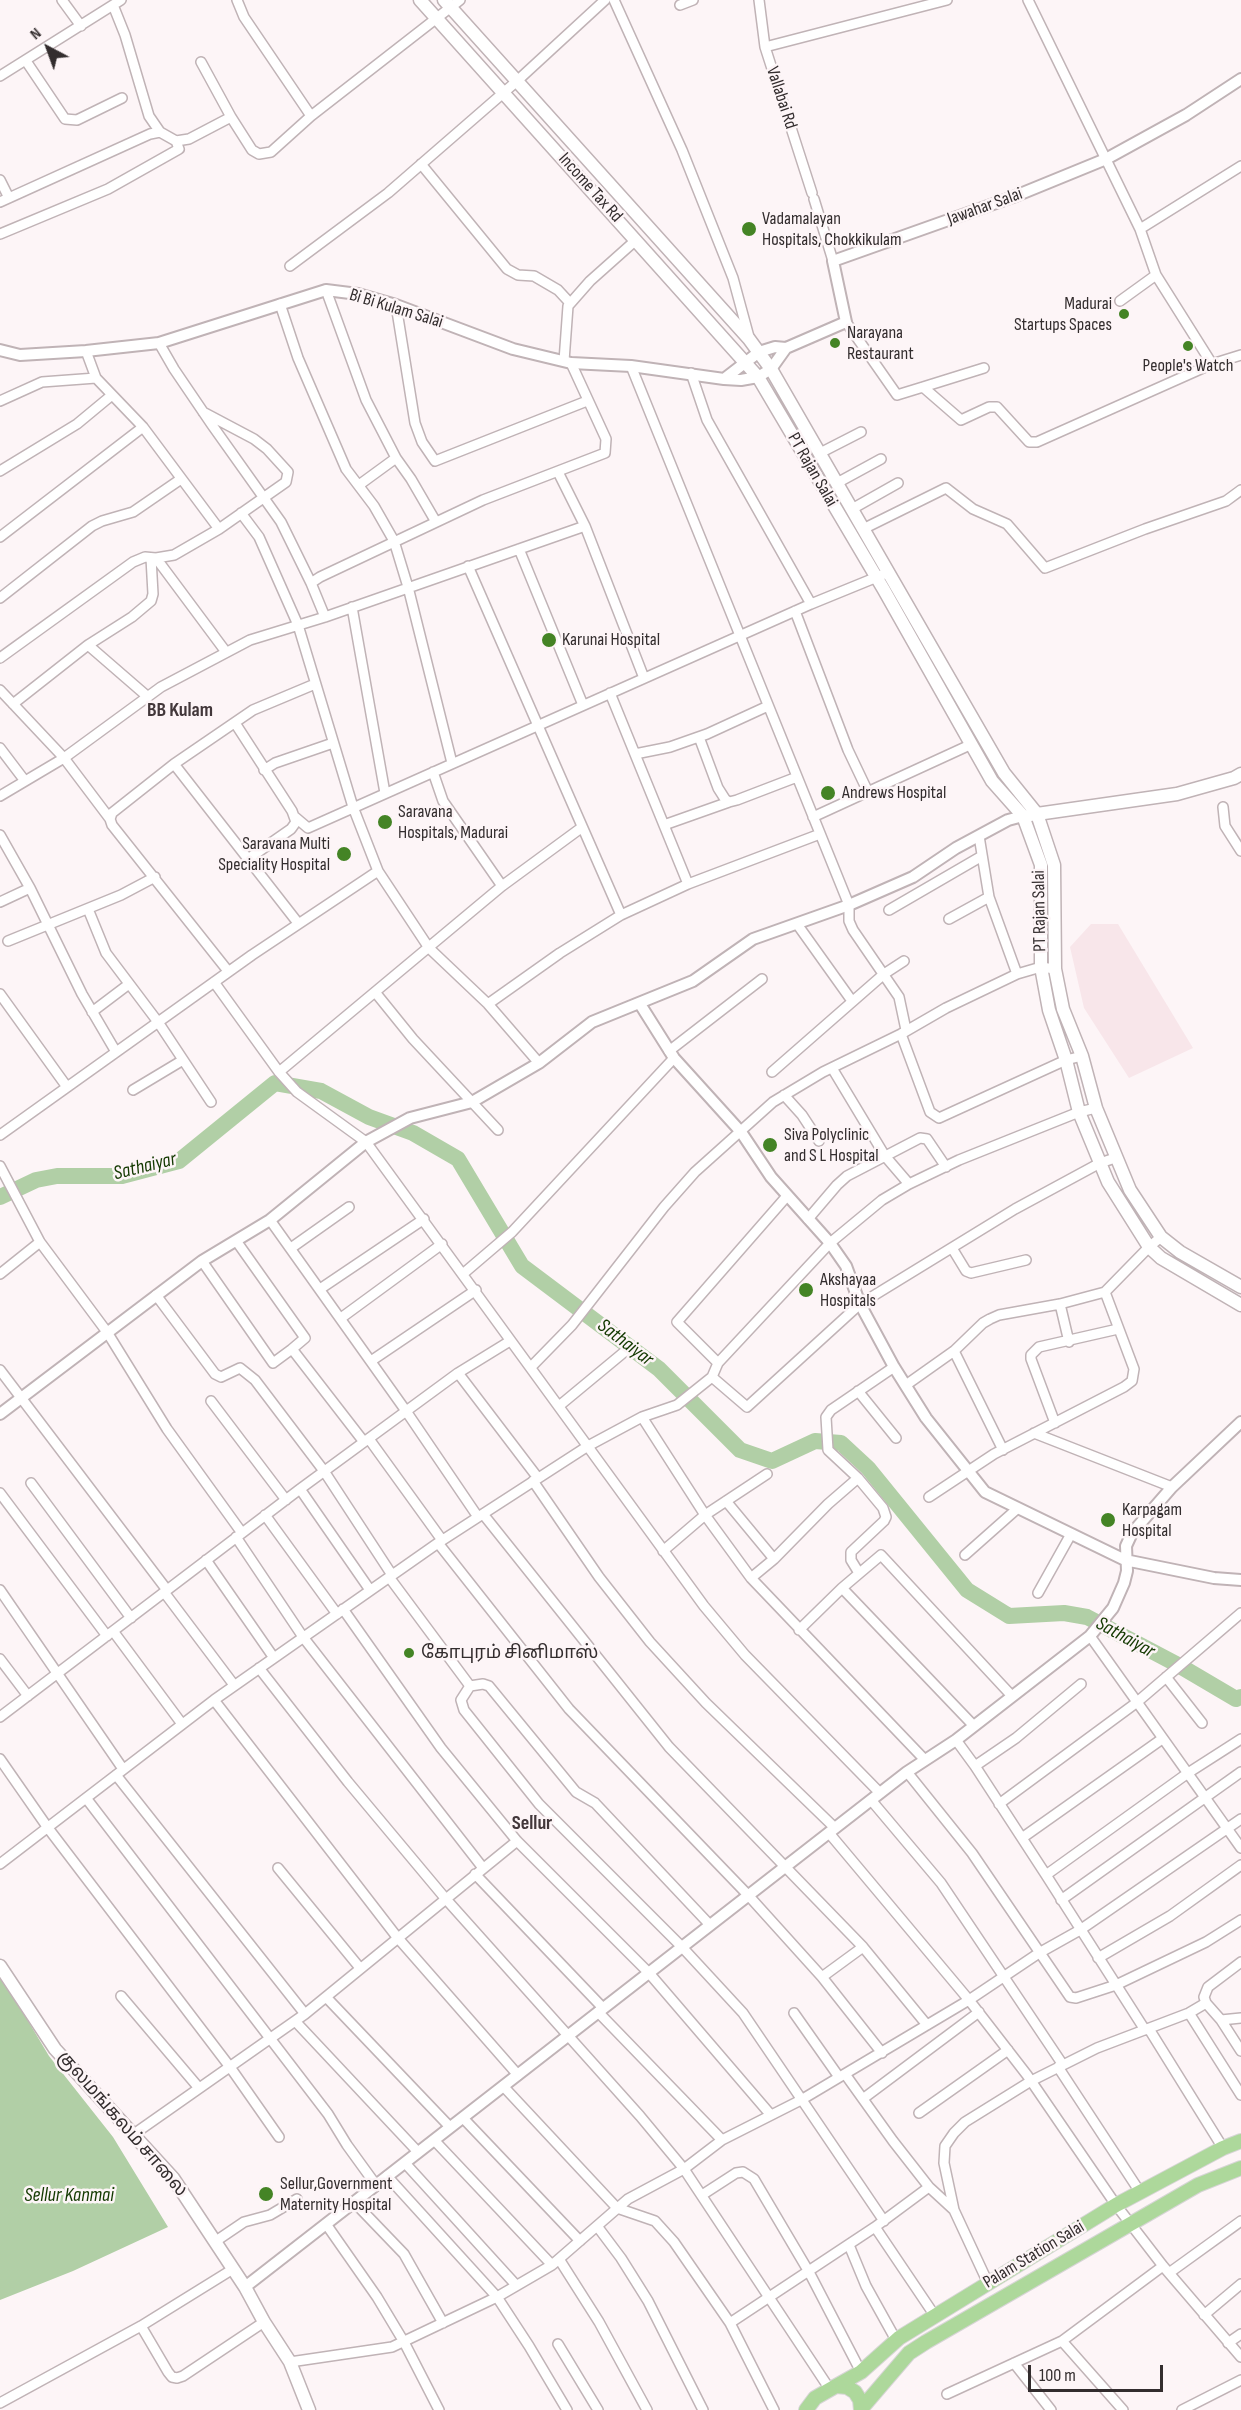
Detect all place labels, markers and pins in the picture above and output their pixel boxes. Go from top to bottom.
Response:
place label: Vadamalayan Hospitals, Chokkikulam [762,208,902,250]
marker: Vadamalayan Hospitals, Chokkikulam [740,220,758,238]
place label: Madurai Startups Spaces [1014,293,1112,336]
marker: Madurai Startups Spaces [1117,307,1131,321]
place label: Narayana Restaurant [847,322,914,364]
marker: Narayana Restaurant [828,336,842,350]
marker: People's Watch [1181,339,1195,353]
place label: People's Watch [1143,355,1233,377]
place label: Karunai Hospital [562,629,660,651]
marker: Karunai Hospital [540,631,558,649]
place label: Andrews Hospital [842,782,946,804]
marker: Andrews Hospital [819,784,837,802]
place label: Saravana Hospitals, Madurai [398,801,508,844]
marker: Saravana Hospitals, Madurai [376,813,394,831]
place label: Saravana Multi Speciality Hospital [218,833,330,876]
marker: Saravana Multi Speciality Hospital [335,845,353,863]
place label: Siva Polyclinic and S L Hospital [784,1124,879,1166]
marker: Siva Polyclinic and S L Hospital [761,1136,779,1154]
place label: Akshayaa Hospitals [820,1269,876,1312]
marker: Akshayaa Hospitals [797,1281,815,1299]
place label: Karpagam Hospital [1122,1499,1182,1541]
marker: Karpagam Hospital [1099,1511,1117,1529]
place label: கோபுரம் சினிமாஸ் [421,1642,598,1664]
marker: கோபுரம் சினிமாஸ் [402,1646,416,1660]
place label: Sellur,Government Maternity Hospital [280,2173,392,2216]
marker: Sellur,Government Maternity Hospital [257,2185,275,2203]

